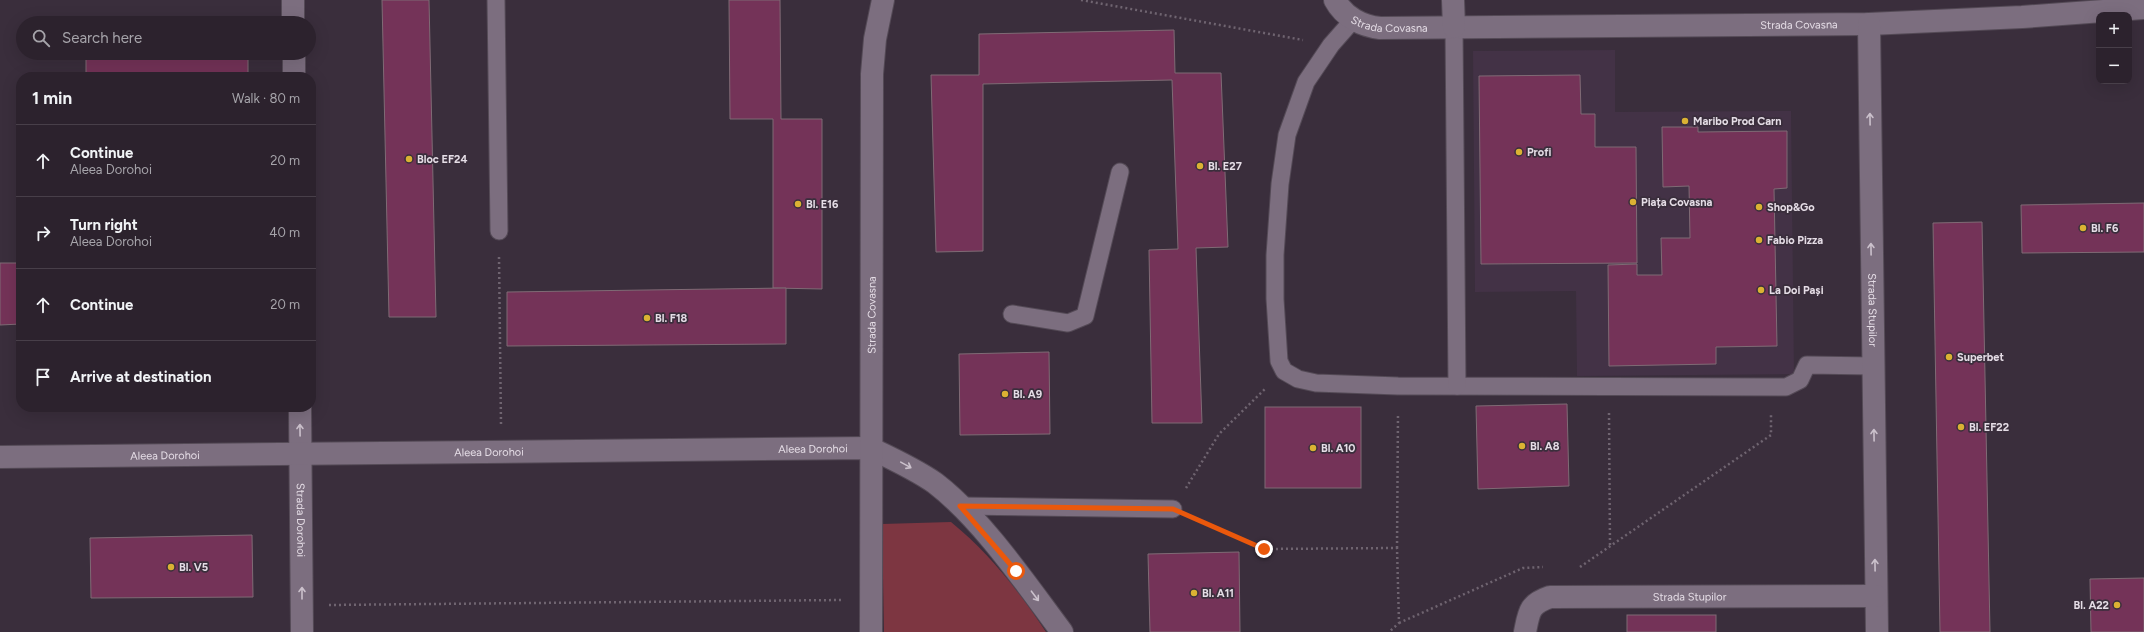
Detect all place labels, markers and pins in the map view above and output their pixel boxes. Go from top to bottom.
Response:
place label: Maribo Prod Carn [1693,115,1782,128]
marker: Maribo Prod Carn [1680,116,1690,126]
place label: Profi [1527,146,1551,159]
marker: Profi [1514,147,1524,157]
place label: Bloc EF24 [417,153,467,166]
marker: Bloc EF24 [404,154,414,164]
place label: Bl. E27 [1208,160,1242,173]
marker: Bl. E27 [1195,161,1205,171]
place label: Piața Covasna [1641,196,1712,209]
marker: Piața Covasna [1628,197,1638,207]
place label: Bl. E16 [806,198,839,211]
marker: Bl. E16 [793,199,803,209]
place label: Shop&Go [1767,201,1815,214]
marker: Shop&Go [1754,202,1764,212]
place label: Bl. F6 [2091,222,2119,235]
marker: Bl. F6 [2078,223,2088,233]
place label: Fabio Pizza [1767,234,1823,247]
marker: Fabio Pizza [1754,235,1764,245]
place label: La Doi Pași [1769,284,1824,297]
marker: La Doi Pași [1756,285,1766,295]
place label: Bl. F18 [655,312,688,325]
marker: Bl. F18 [642,313,652,323]
place label: Superbet [1957,351,2004,364]
marker: Superbet [1944,352,1954,362]
place label: Bl. A9 [1013,388,1042,401]
marker: Bl. A9 [1000,389,1010,399]
place label: Bl. EF22 [1969,421,2009,434]
marker: Bl. EF22 [1956,422,1966,432]
place label: Bl. A8 [1530,440,1560,453]
marker: Bl. A8 [1517,441,1527,451]
place label: Bl. A10 [1321,442,1355,455]
marker: Bl. A10 [1308,443,1318,453]
place label: Bl. V5 [179,561,208,574]
marker: Bl. V5 [166,562,176,572]
place label: Bl. A11 [1202,587,1234,600]
marker: Bl. A11 [1189,588,1199,598]
place label: Bl. A22 [2074,599,2109,612]
marker: Bl. A22 [2112,600,2122,610]

